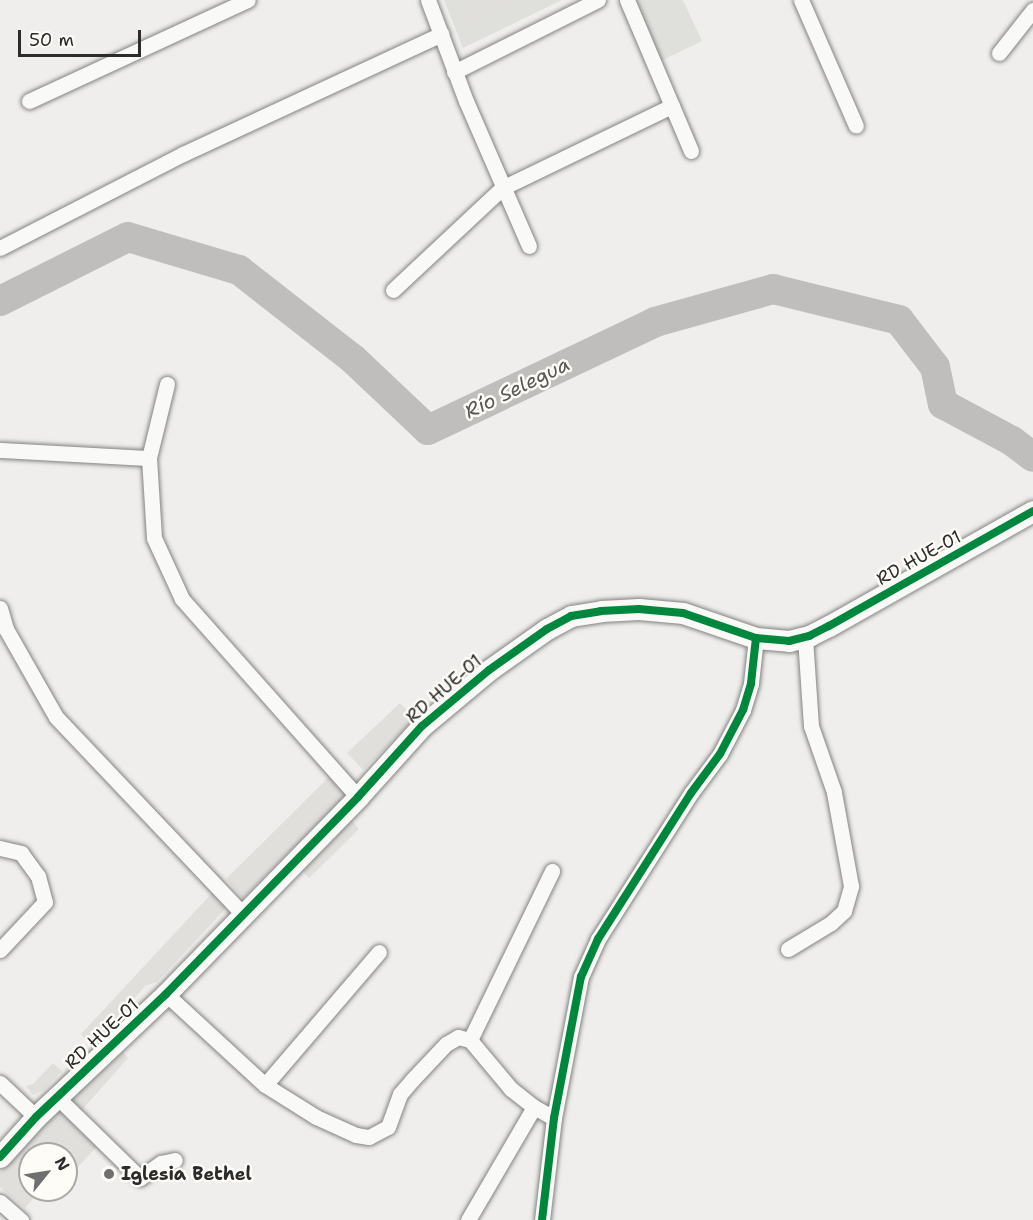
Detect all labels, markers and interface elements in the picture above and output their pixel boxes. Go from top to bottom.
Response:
scale bar [21,18,144,56]
text: 50 m [29,28,74,52]
water label: Río Selegua [461,352,573,424]
street label: RD HUE-01 [873,526,965,590]
street label: RD HUE-01 [402,650,486,728]
street label: RD HUE-01 [60,994,144,1074]
north arrow [18,1142,78,1202]
text: N [50,1153,75,1174]
place label: Iglesia Bethel [121,1163,252,1185]
marker: Iglesia Bethel [102,1167,116,1181]

